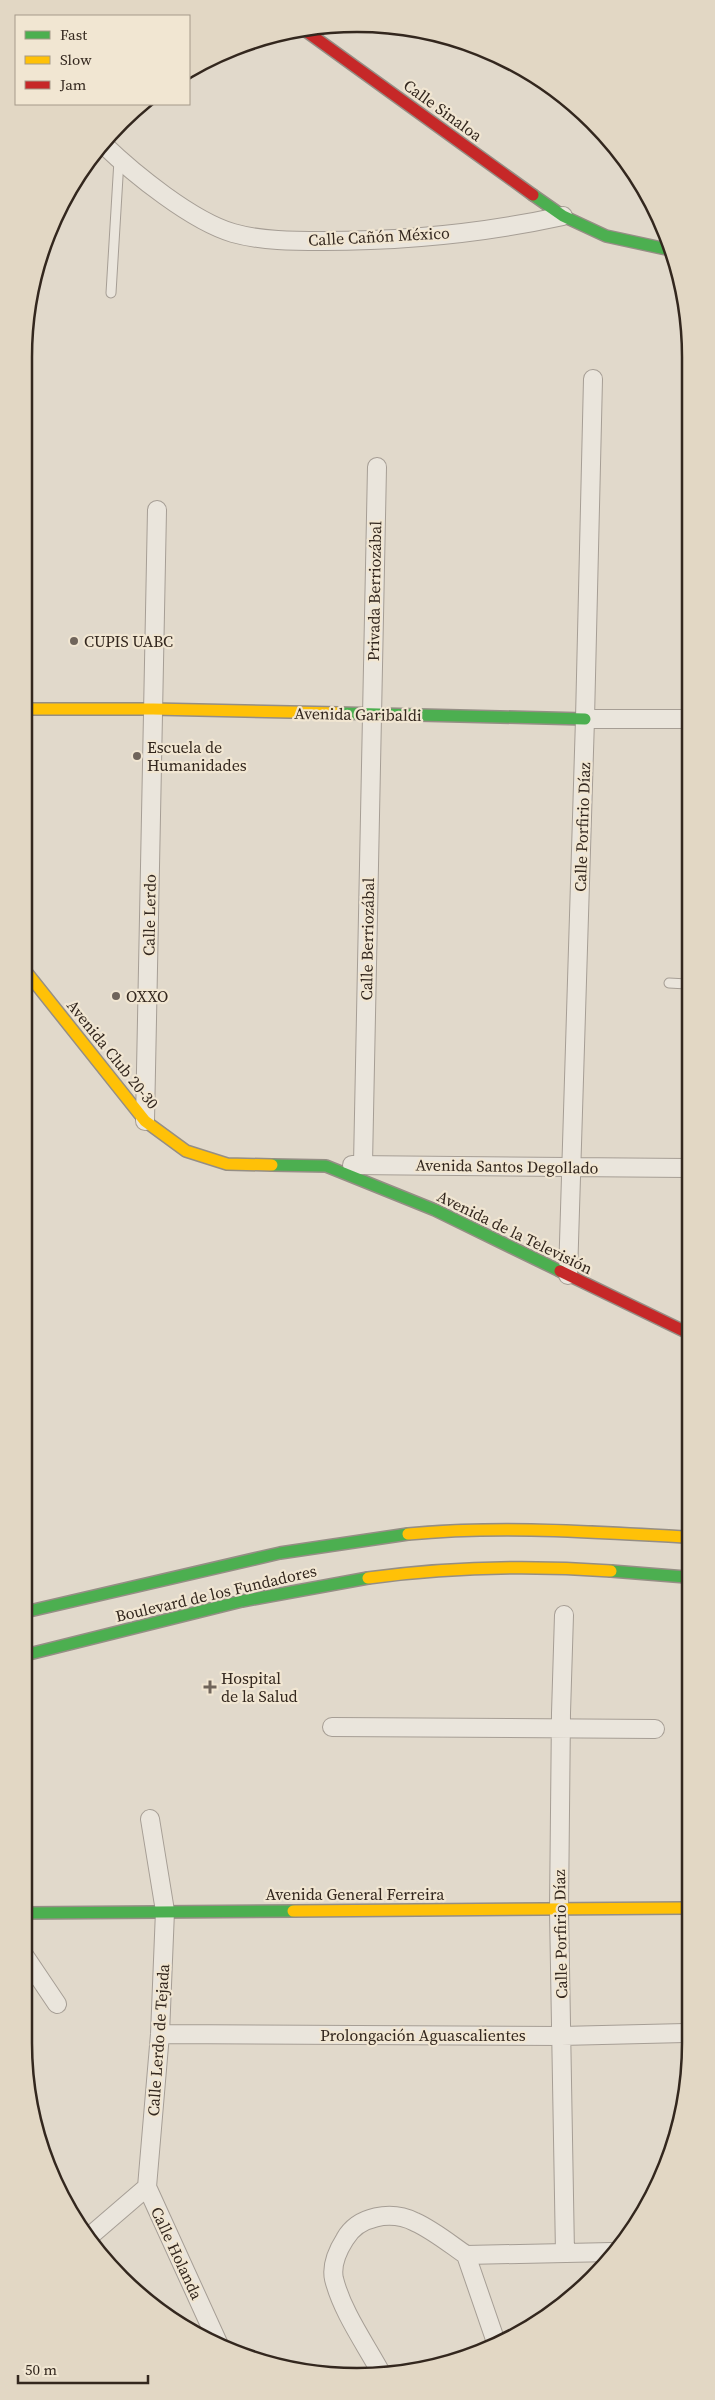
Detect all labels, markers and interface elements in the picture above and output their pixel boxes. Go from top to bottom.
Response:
legend [15,15,190,105]
text: Fast [60,24,87,45]
text: Slow [60,49,92,70]
text: Jam [59,74,87,95]
street label: Calle Sinaloa [399,74,487,146]
street label: Calle Cañón México [308,221,451,251]
street label: Privada Berriozábal [362,520,386,661]
place label: CUPIS UABC [84,630,173,652]
marker: CUPIS UABC [68,635,80,647]
street label: Avenida Garibaldi [294,702,422,726]
place label: Escuela de Humanidades [147,736,247,776]
marker: Escuela de Humanidades [131,750,143,762]
street label: Calle Porfirio Díaz [569,762,595,892]
street label: Calle Lerdo [137,874,161,956]
street label: Calle Berriozábal [355,877,379,1000]
place label: OXXO [126,985,168,1007]
marker: OXXO [110,990,122,1002]
street label: Avenida Club 20-30 [62,995,164,1113]
street label: Avenida Santos Degollado [415,1153,599,1179]
street label: Avenida de la Televisión [434,1185,597,1279]
street label: Boulevard de los Fundadores [113,1559,319,1627]
place label: Hospital de la Salud [221,1667,298,1707]
marker: Hospital de la Salud [203,1680,217,1694]
street label: Calle Porfirio Díaz [548,1869,572,1999]
street label: Avenida General Ferreira [266,1883,445,1905]
street label: Calle Lerdo de Tejada [142,1962,174,2117]
street label: Prolongación Aguascalientes [320,2024,526,2046]
street label: Calle Holanda [146,2203,208,2304]
scale bar [18,2352,148,2384]
text: 50 m [25,2359,57,2380]

